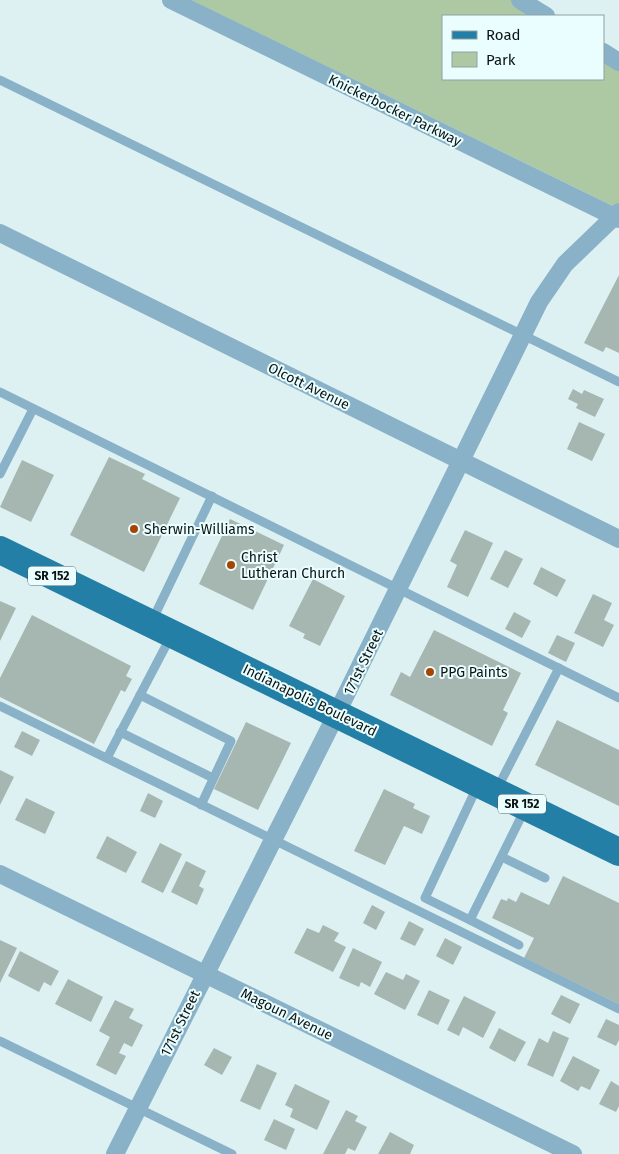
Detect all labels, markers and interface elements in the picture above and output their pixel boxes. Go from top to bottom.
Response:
legend [442,15,604,80]
text: Road [486,26,521,44]
text: Park [486,51,516,69]
street label: Knickerbocker Parkway [326,71,464,150]
street label: Olcott Avenue [265,359,352,414]
place label: Sherwin-Williams [144,521,255,538]
marker: Sherwin-Williams [128,523,140,535]
place label: Christ Lutheran Church [241,549,345,582]
marker: Christ Lutheran Church [225,559,237,571]
road number: SR 152 [28,566,76,586]
street label: 171st Street [340,626,387,698]
street label: Indianapolis Boulevard [240,661,380,740]
place label: PPG Paints [440,664,508,681]
marker: PPG Paints [424,666,436,678]
road number: SR 152 [498,794,546,814]
street label: Magoun Avenue [238,985,336,1044]
street label: 171st Street [157,987,204,1059]

